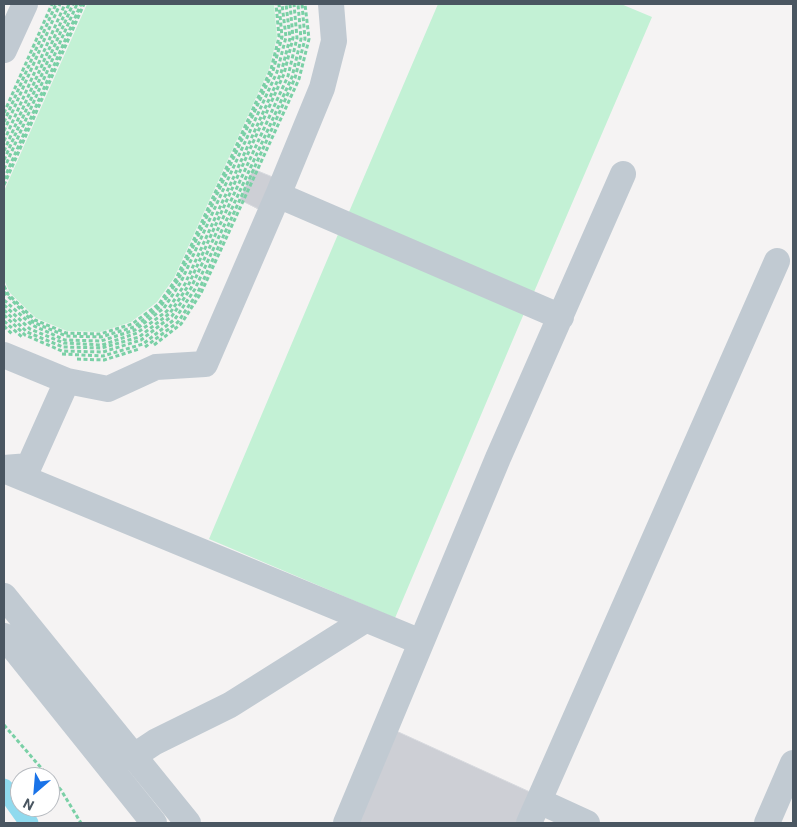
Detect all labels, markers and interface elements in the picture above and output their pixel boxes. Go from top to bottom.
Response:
north arrow [10,767,60,817]
text: N [21,795,37,814]

